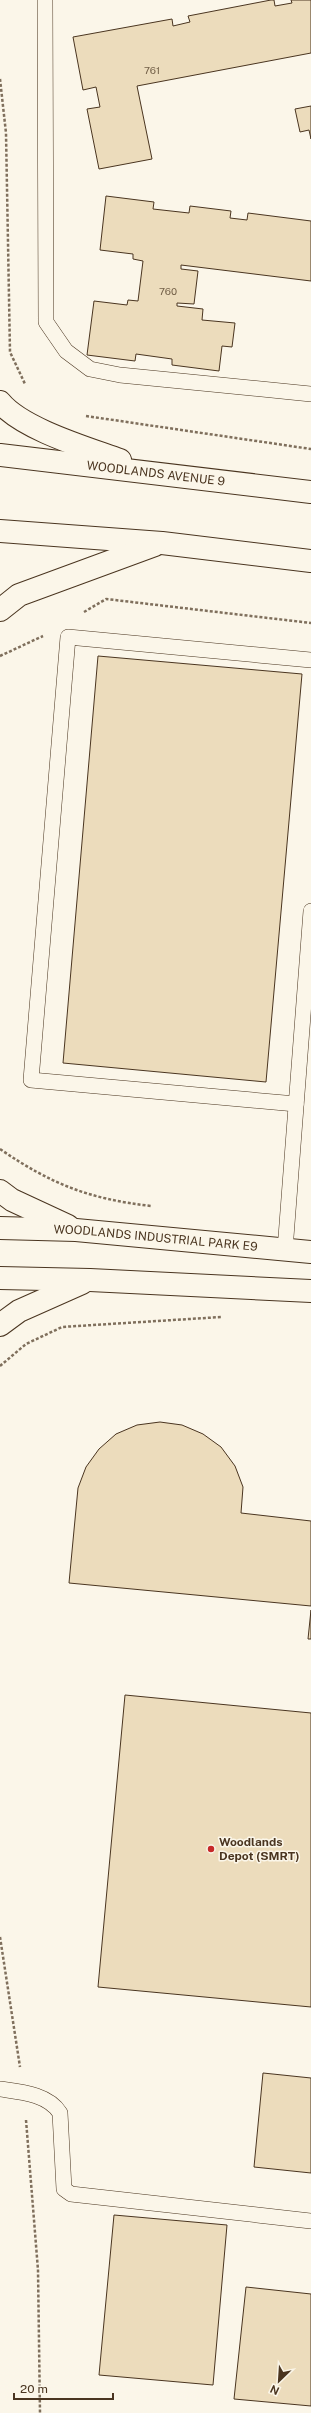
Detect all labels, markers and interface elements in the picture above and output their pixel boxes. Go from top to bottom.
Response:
house number: 761 [144,64,160,76]
house number: 760 [159,285,177,297]
street label: WOODLANDS AVENUE 9 [86,458,226,489]
street label: WOODLANDS INDUSTRIAL PARK E9 [53,1222,258,1254]
place label: Woodlands Depot (SMRT) [219,1835,300,1863]
marker: Woodlands Depot (SMRT) [206,1844,216,1854]
north arrow [259,2361,299,2401]
scale bar [14,2375,113,2401]
text: 20 m [20,2382,48,2396]
text: N [268,2383,281,2397]

